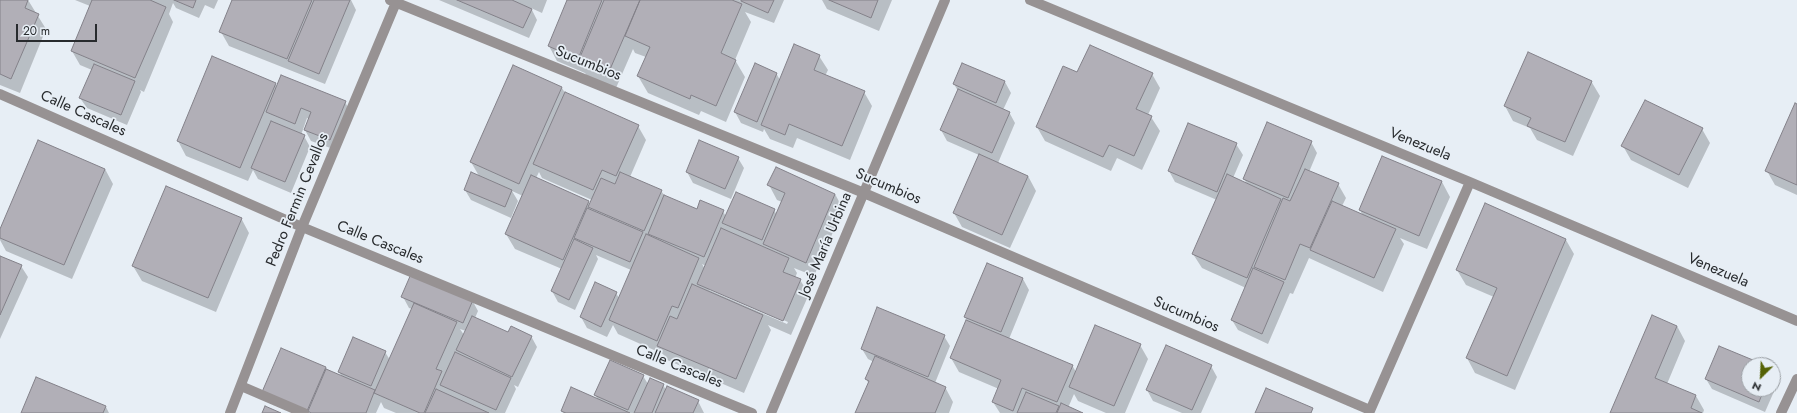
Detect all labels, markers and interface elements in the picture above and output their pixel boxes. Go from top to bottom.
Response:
scale bar [18,16,99,42]
text: 20 m [23,22,50,40]
street label: Sucumbios [552,43,624,85]
street label: Calle Cascales [37,87,129,141]
street label: Venezuela [1387,125,1453,165]
street label: Pedro Fermin Cevallos [263,131,333,269]
street label: Sucumbios [852,165,924,209]
street label: José María Urbina [796,190,856,300]
street label: Calle Cascales [334,217,426,269]
street label: Venezuela [1685,250,1751,292]
street label: Sucumbios [1150,293,1222,337]
street label: Calle Cascales [633,341,725,393]
north arrow [1741,357,1781,397]
text: N [1749,378,1764,396]

